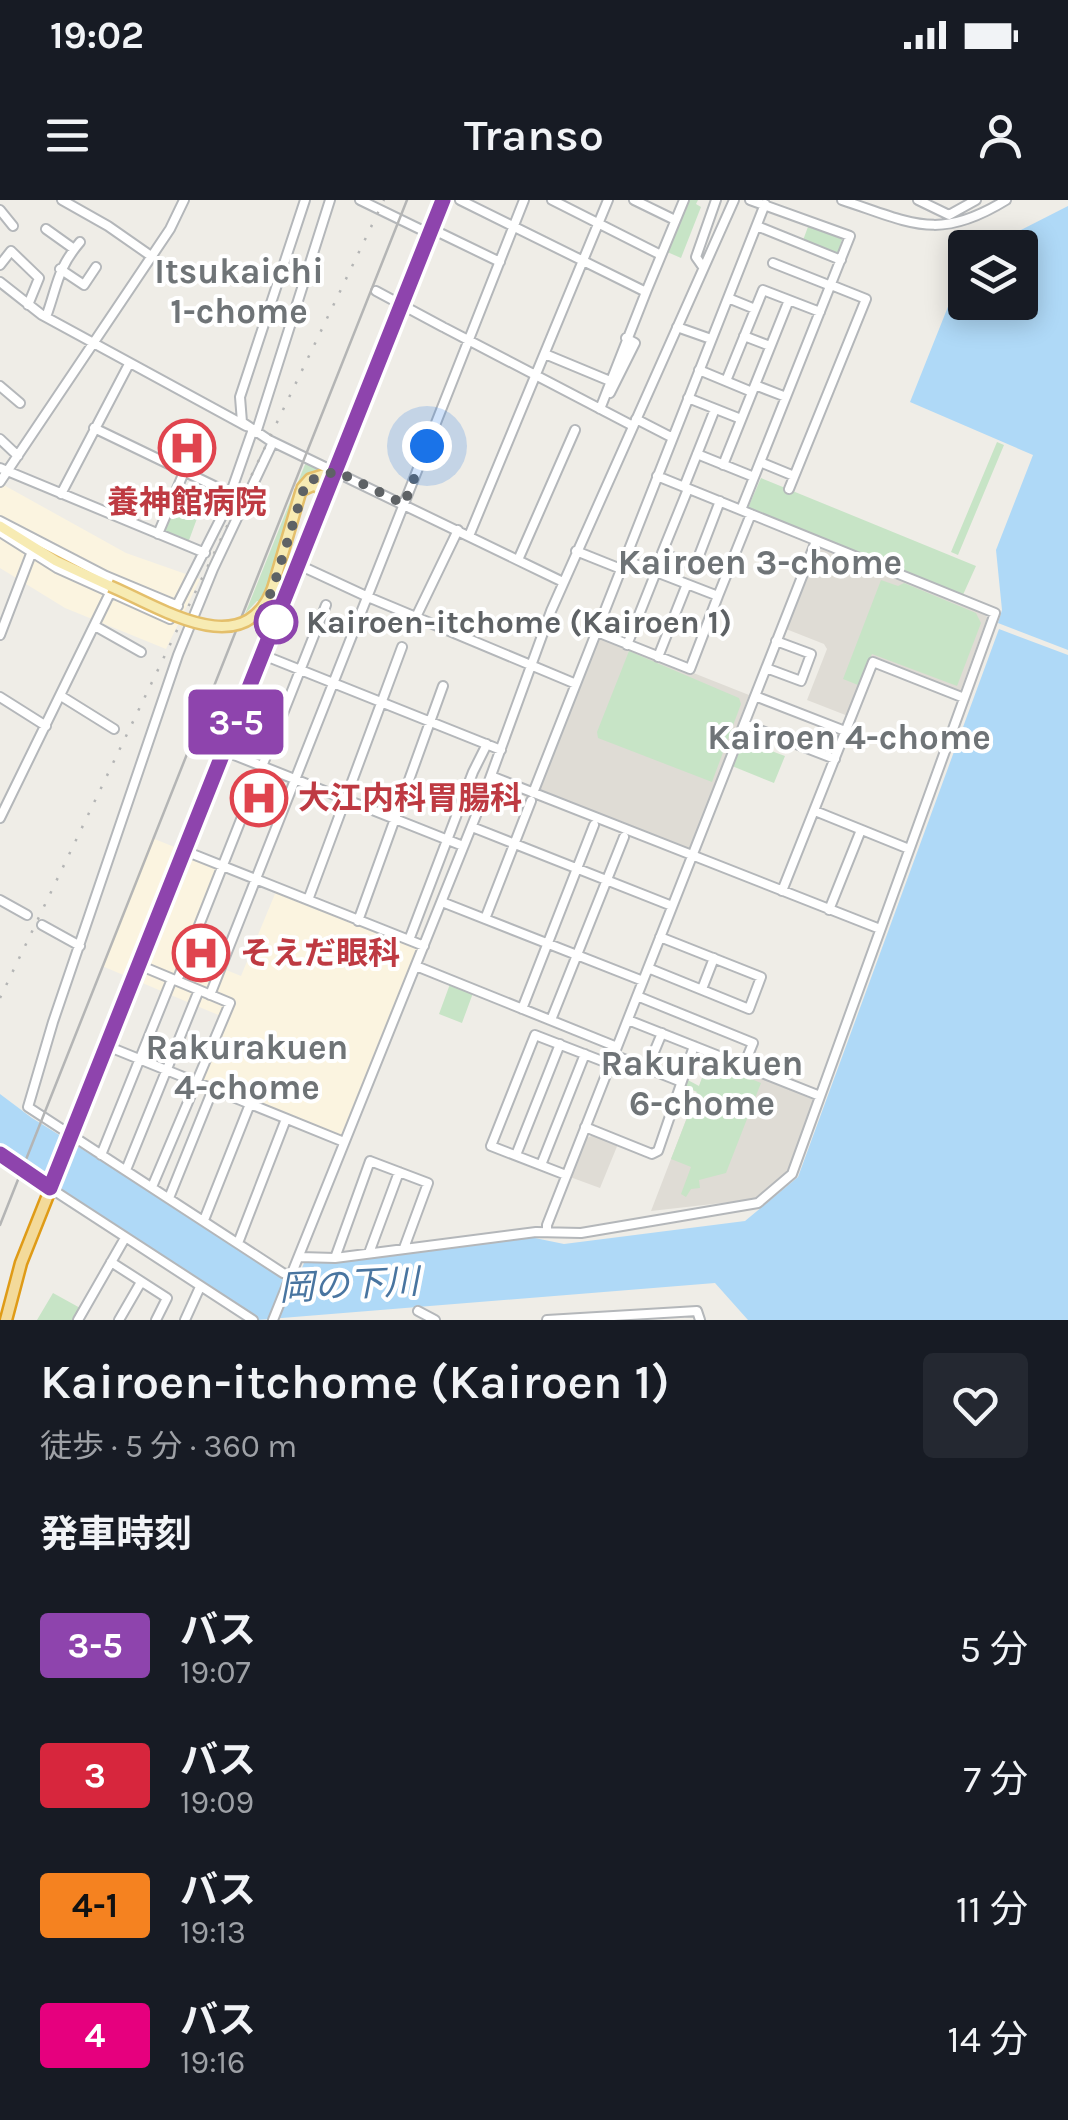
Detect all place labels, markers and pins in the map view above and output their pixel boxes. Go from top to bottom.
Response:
hospital icon: 養神館病院 [157,418,217,478]
place label: 養神館病院 [107,484,267,521]
marker: Kairoen-itchome (Kairoen 1) [255,601,297,643]
place label: Kairoen-itchome (Kairoen 1) [306,604,732,641]
hospital icon: 大江内科胃腸科 [229,768,289,828]
place label: 大江内科胃腸科 [298,780,522,817]
hospital icon: そえだ眼科 [171,923,231,983]
place label: そえだ眼科 [240,935,400,972]

